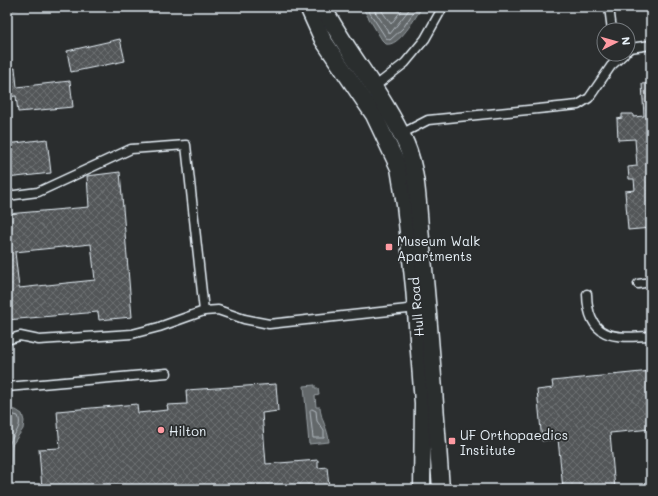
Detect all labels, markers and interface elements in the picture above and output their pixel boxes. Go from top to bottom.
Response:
north arrow [596,22,636,62]
text: N [619,36,634,46]
place label: Museum Walk Apartments [397,232,480,264]
marker: Museum Walk Apartments [384,242,394,252]
street label: Hull Road [405,277,427,337]
place label: Hilton [169,422,206,439]
marker: Hilton [156,425,166,435]
place label: UF Orthopaedics Institute [460,426,568,458]
marker: UF Orthopaedics Institute [447,436,457,446]

